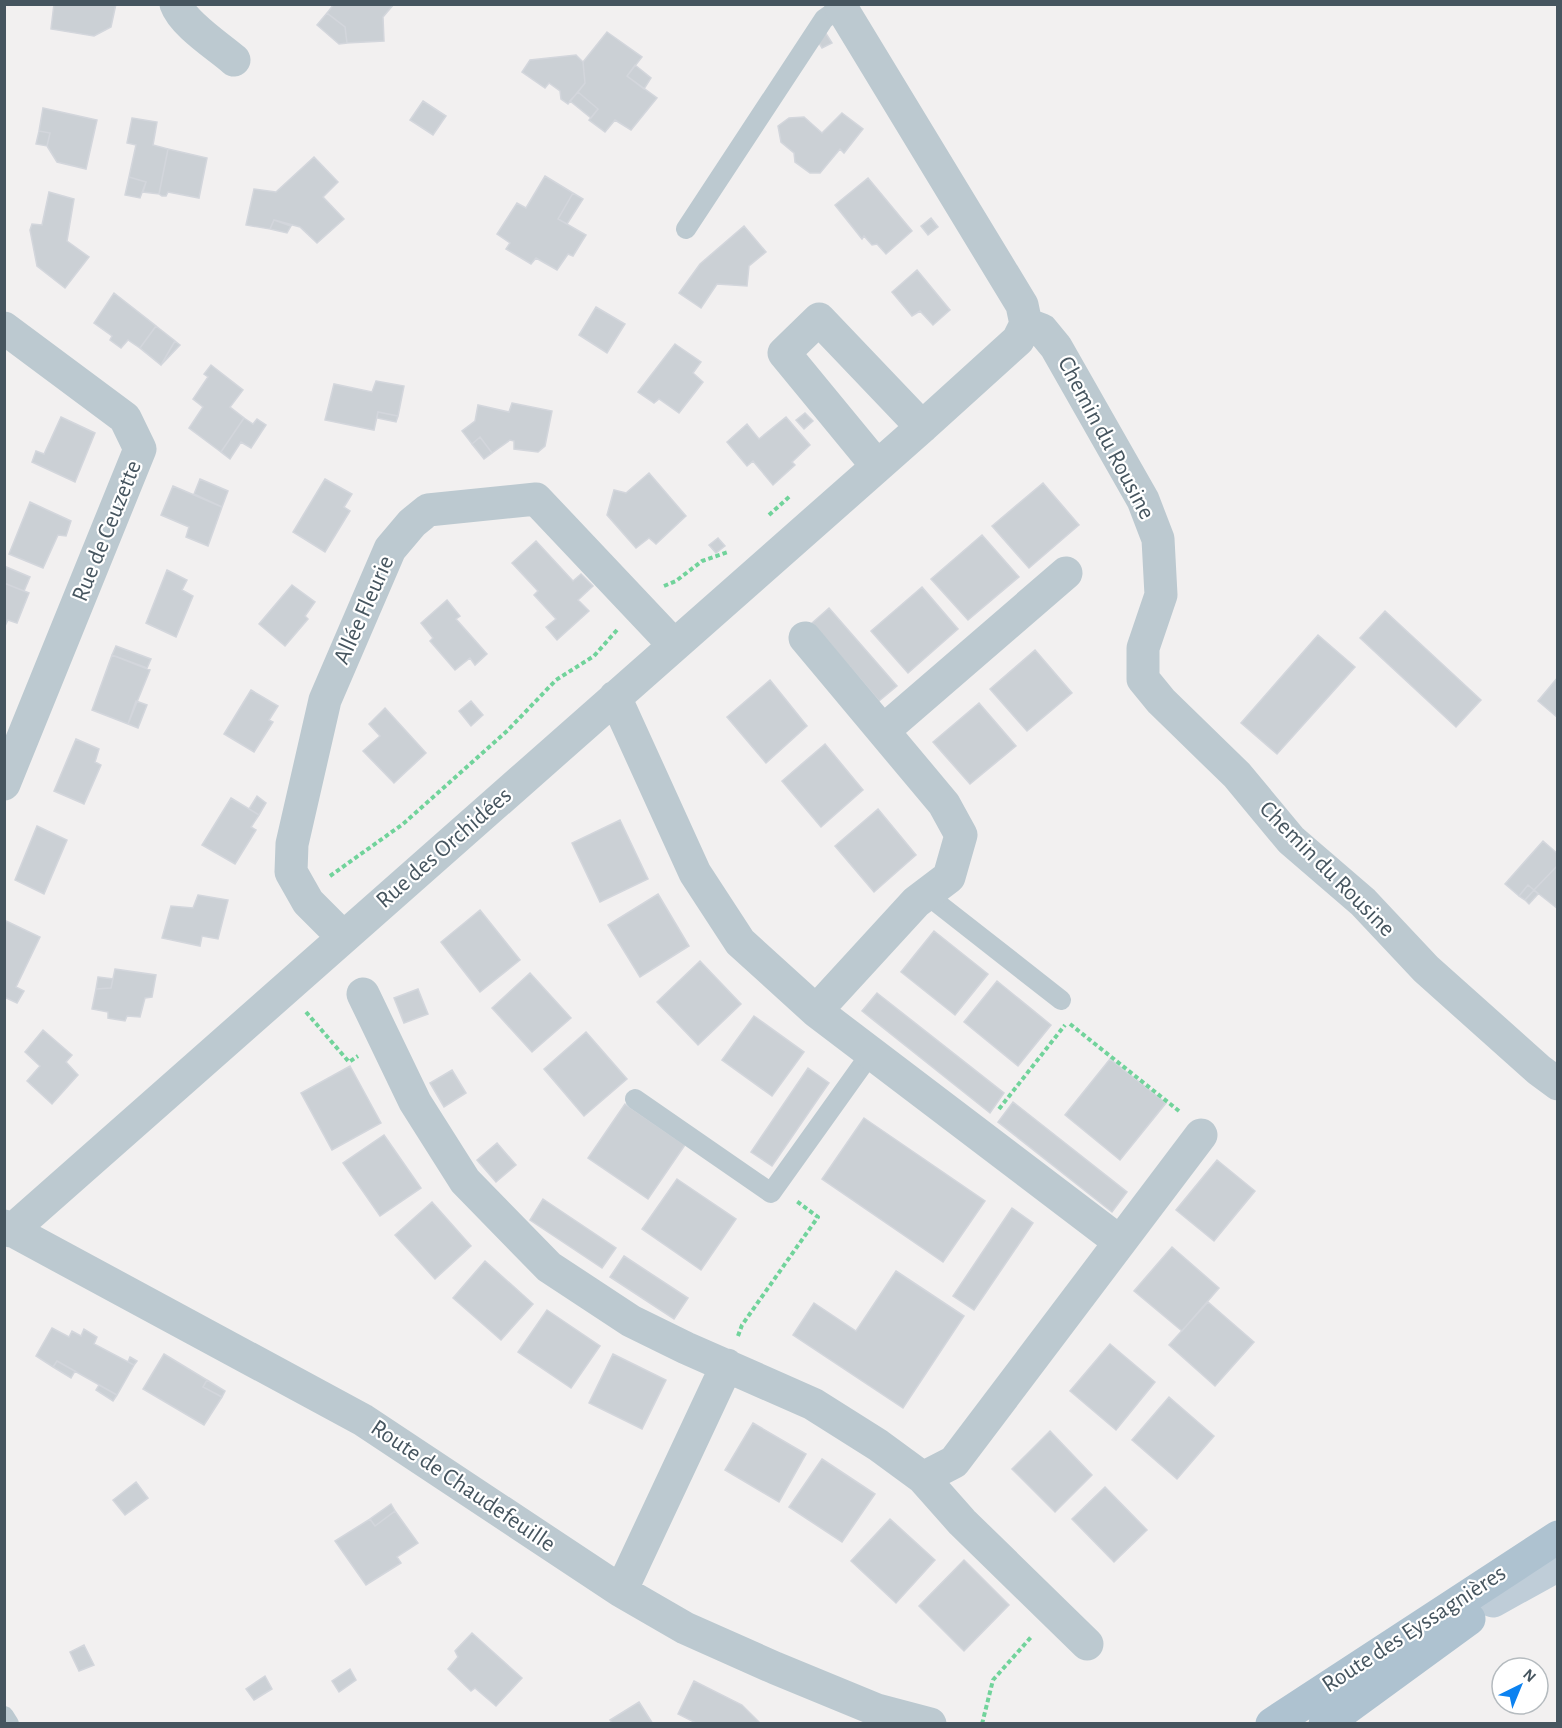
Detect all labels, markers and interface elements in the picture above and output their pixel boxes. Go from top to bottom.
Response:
street label: Chemin du Rousine [1053,353,1159,523]
street label: Rue de Ceuzette [68,457,146,605]
street label: Allée Fleurie [329,552,399,668]
street label: Rue des Orchidées [372,783,516,913]
street label: Chemin du Rousine [1255,797,1399,941]
street label: Route de Chaudefeuille [366,1415,560,1557]
street label: Route des Eyssagnières [1318,1561,1510,1697]
north arrow [1490,1656,1550,1716]
text: N [1520,1666,1539,1685]

